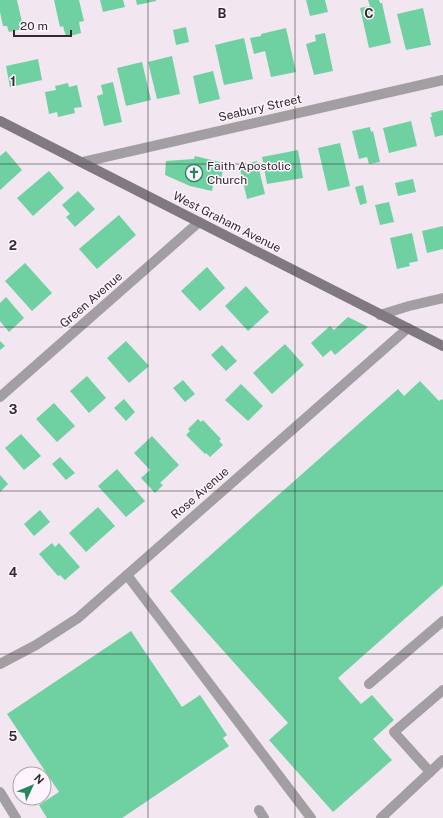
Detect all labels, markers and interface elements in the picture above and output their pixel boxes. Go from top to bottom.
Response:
text: B [218,6,227,21]
text: C [364,6,374,21]
scale bar [14,12,71,38]
text: 20 m [20,19,48,33]
text: 1 [10,74,16,89]
street label: Seabury Street [217,92,303,124]
place label: Faith Apostolic Church [207,159,291,187]
church icon: Faith Apostolic Church [184,163,204,183]
street label: West Graham Avenue [171,189,283,255]
text: 2 [9,238,17,253]
street label: Green Avenue [57,269,125,331]
text: 3 [9,402,18,417]
street label: Rose Avenue [168,464,232,522]
text: 4 [9,565,18,580]
text: 5 [9,729,18,744]
north arrow [12,766,52,806]
text: N [32,772,46,786]

